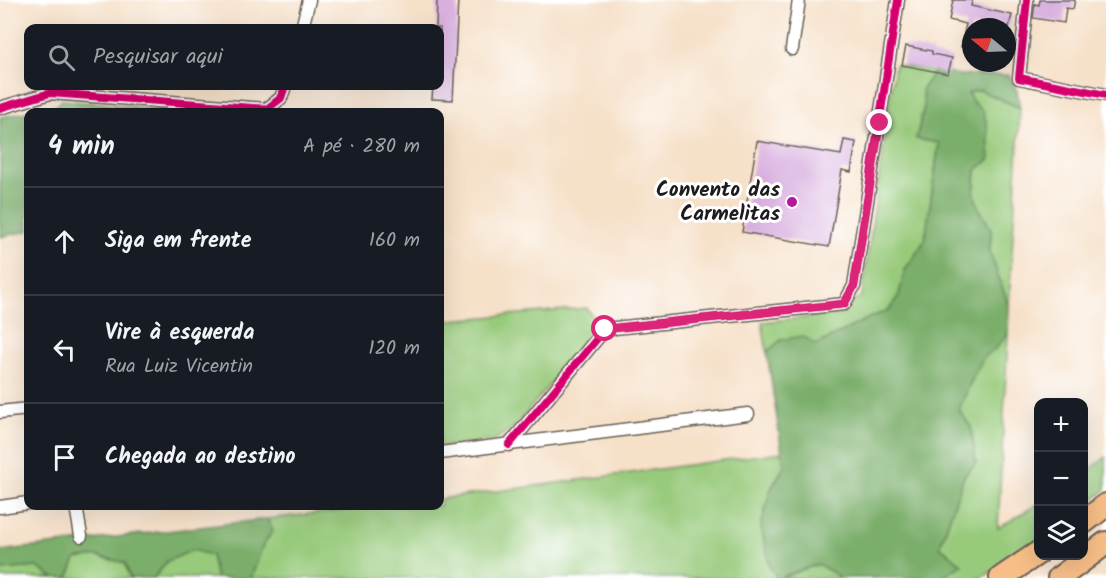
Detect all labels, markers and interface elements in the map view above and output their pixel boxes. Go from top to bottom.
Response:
north arrow [962,18,1016,72]
search box [24,24,444,90]
text: Pesquisar aqui [93,40,223,75]
icon: search [45,41,78,74]
route end [866,109,892,135]
text: 4 min [48,126,115,168]
text: A pé · 280 m [303,131,420,163]
place label: Convento das Carmelitas [656,174,780,231]
marker: Convento das Carmelitas [785,195,799,209]
text: Siga em frente [105,224,251,259]
icon: ahead [48,225,81,258]
text: 160 m [369,225,420,257]
route start [591,315,617,341]
text: Vire à esquerda [105,316,254,351]
icon: left [48,333,81,366]
text: 120 m [368,333,420,365]
text: Rua Luiz Vicentin [105,351,253,383]
map controls [1034,398,1088,560]
button: + [1034,398,1088,452]
text: Chegada ao destino [105,440,296,475]
icon: arrive [48,441,81,474]
button: − [1034,452,1088,506]
button: layers [1034,506,1088,560]

